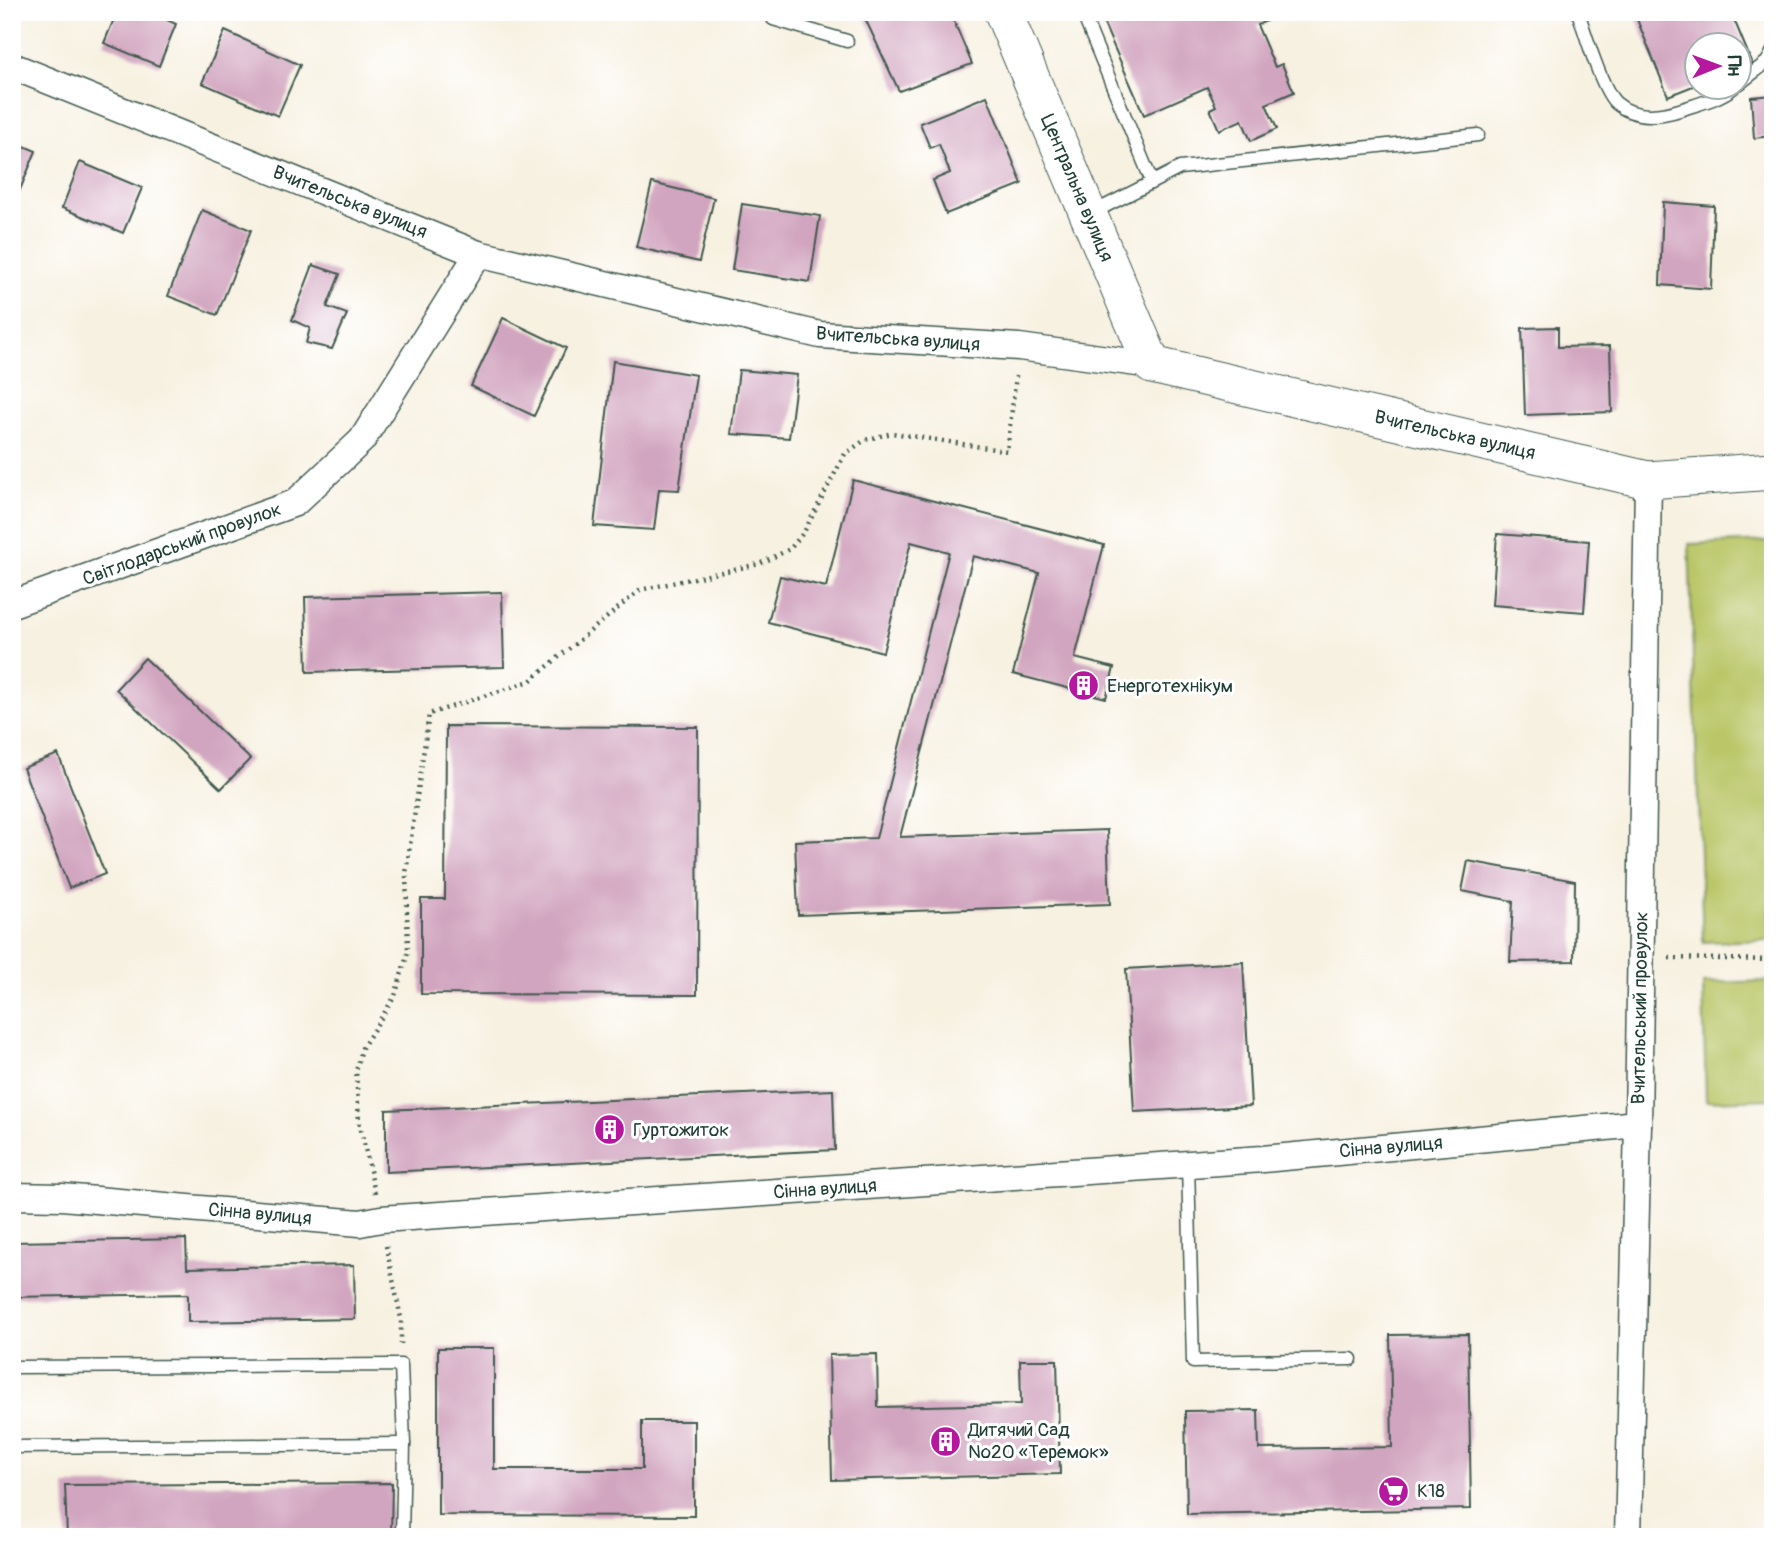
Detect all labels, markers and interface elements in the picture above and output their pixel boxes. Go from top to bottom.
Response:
north arrow [1684,32,1754,102]
text: Пн [1722,55,1746,76]
street label: Центральна вулиця [1035,111,1119,265]
street label: Вчительська вулиця [269,160,431,244]
street label: Вчительська вулиця [815,321,981,357]
street label: Вчительська вулиця [1372,405,1538,465]
street label: Світлодарський провулок [79,497,285,591]
building icon: Енерготехнікум [1067,669,1101,703]
place label: Енерготехнікум [1107,674,1233,698]
street label: Вчительський провулок [1626,911,1654,1105]
building icon: Гуртожиток [593,1113,627,1147]
place label: Гуртожиток [633,1118,729,1142]
street label: Сінна вулиця [1338,1131,1444,1163]
street label: Сінна вулиця [772,1173,878,1205]
street label: Сінна вулиця [207,1198,313,1230]
place label: Дитячий Сад №20 «Теремок» [967,1418,1109,1464]
building icon: Дитячий Сад №20 «Теремок» [928,1424,962,1458]
supermarket icon: К18 [1377,1474,1411,1508]
place label: К18 [1417,1479,1445,1503]

